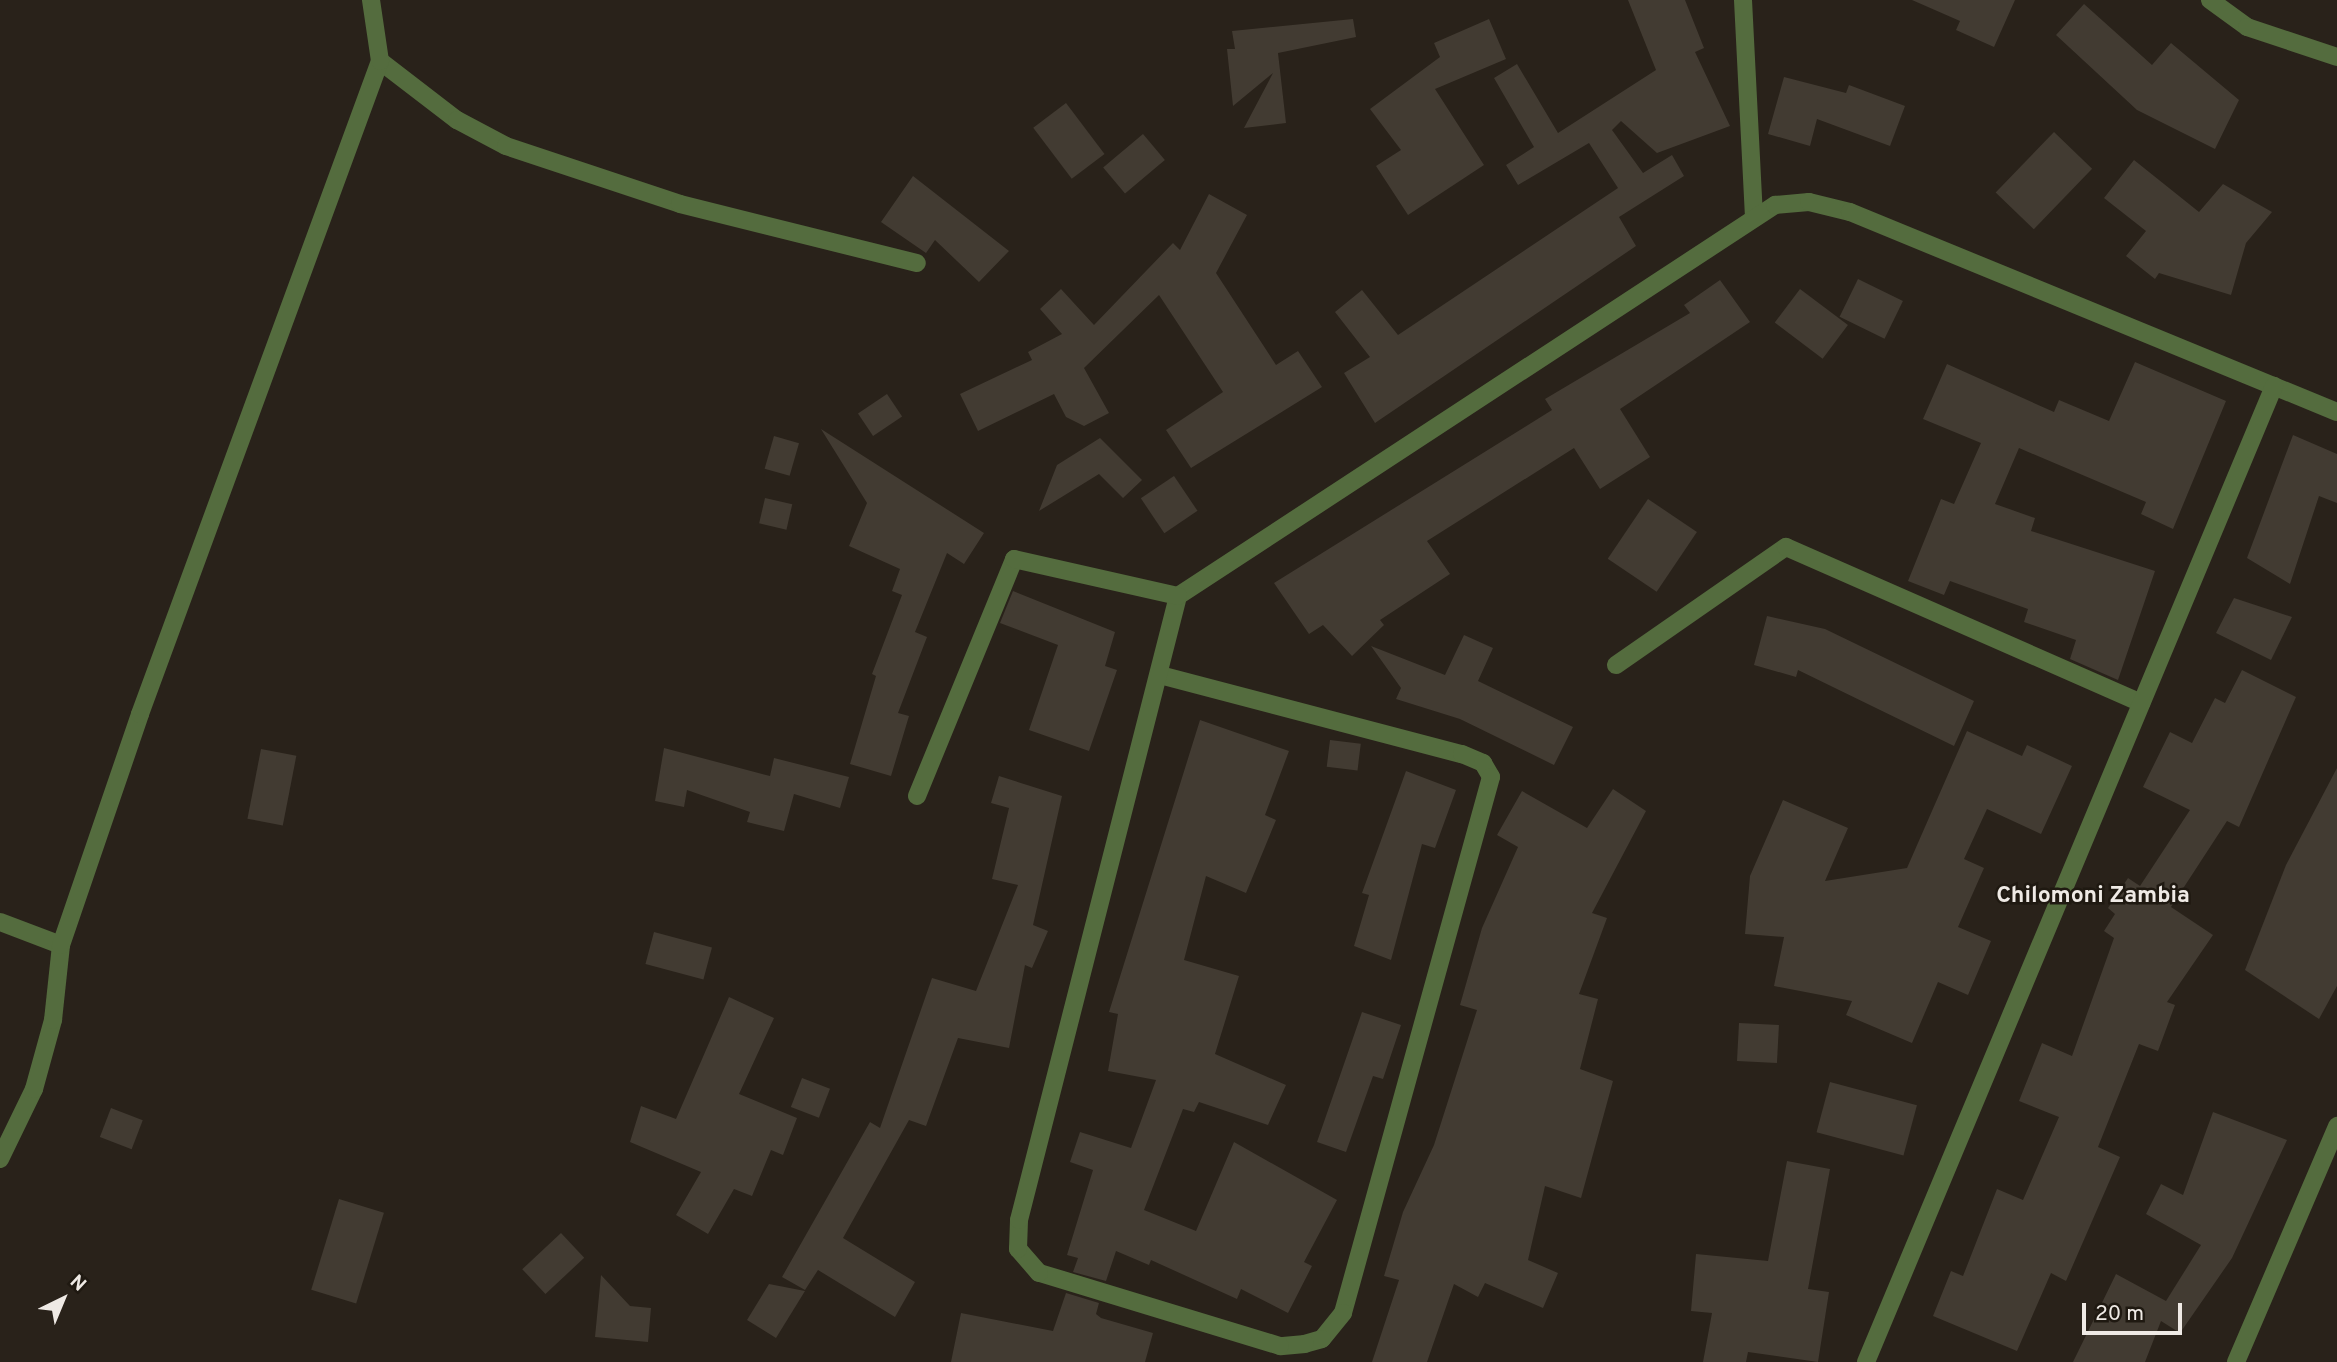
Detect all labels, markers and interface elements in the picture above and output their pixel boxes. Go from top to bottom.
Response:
district label: Chilomoni Zambia [1996,883,2190,911]
north arrow [28,1264,98,1334]
text: N [64,1270,90,1297]
scale bar [2085,1288,2185,1332]
text: 20 m [2095,1301,2144,1328]

